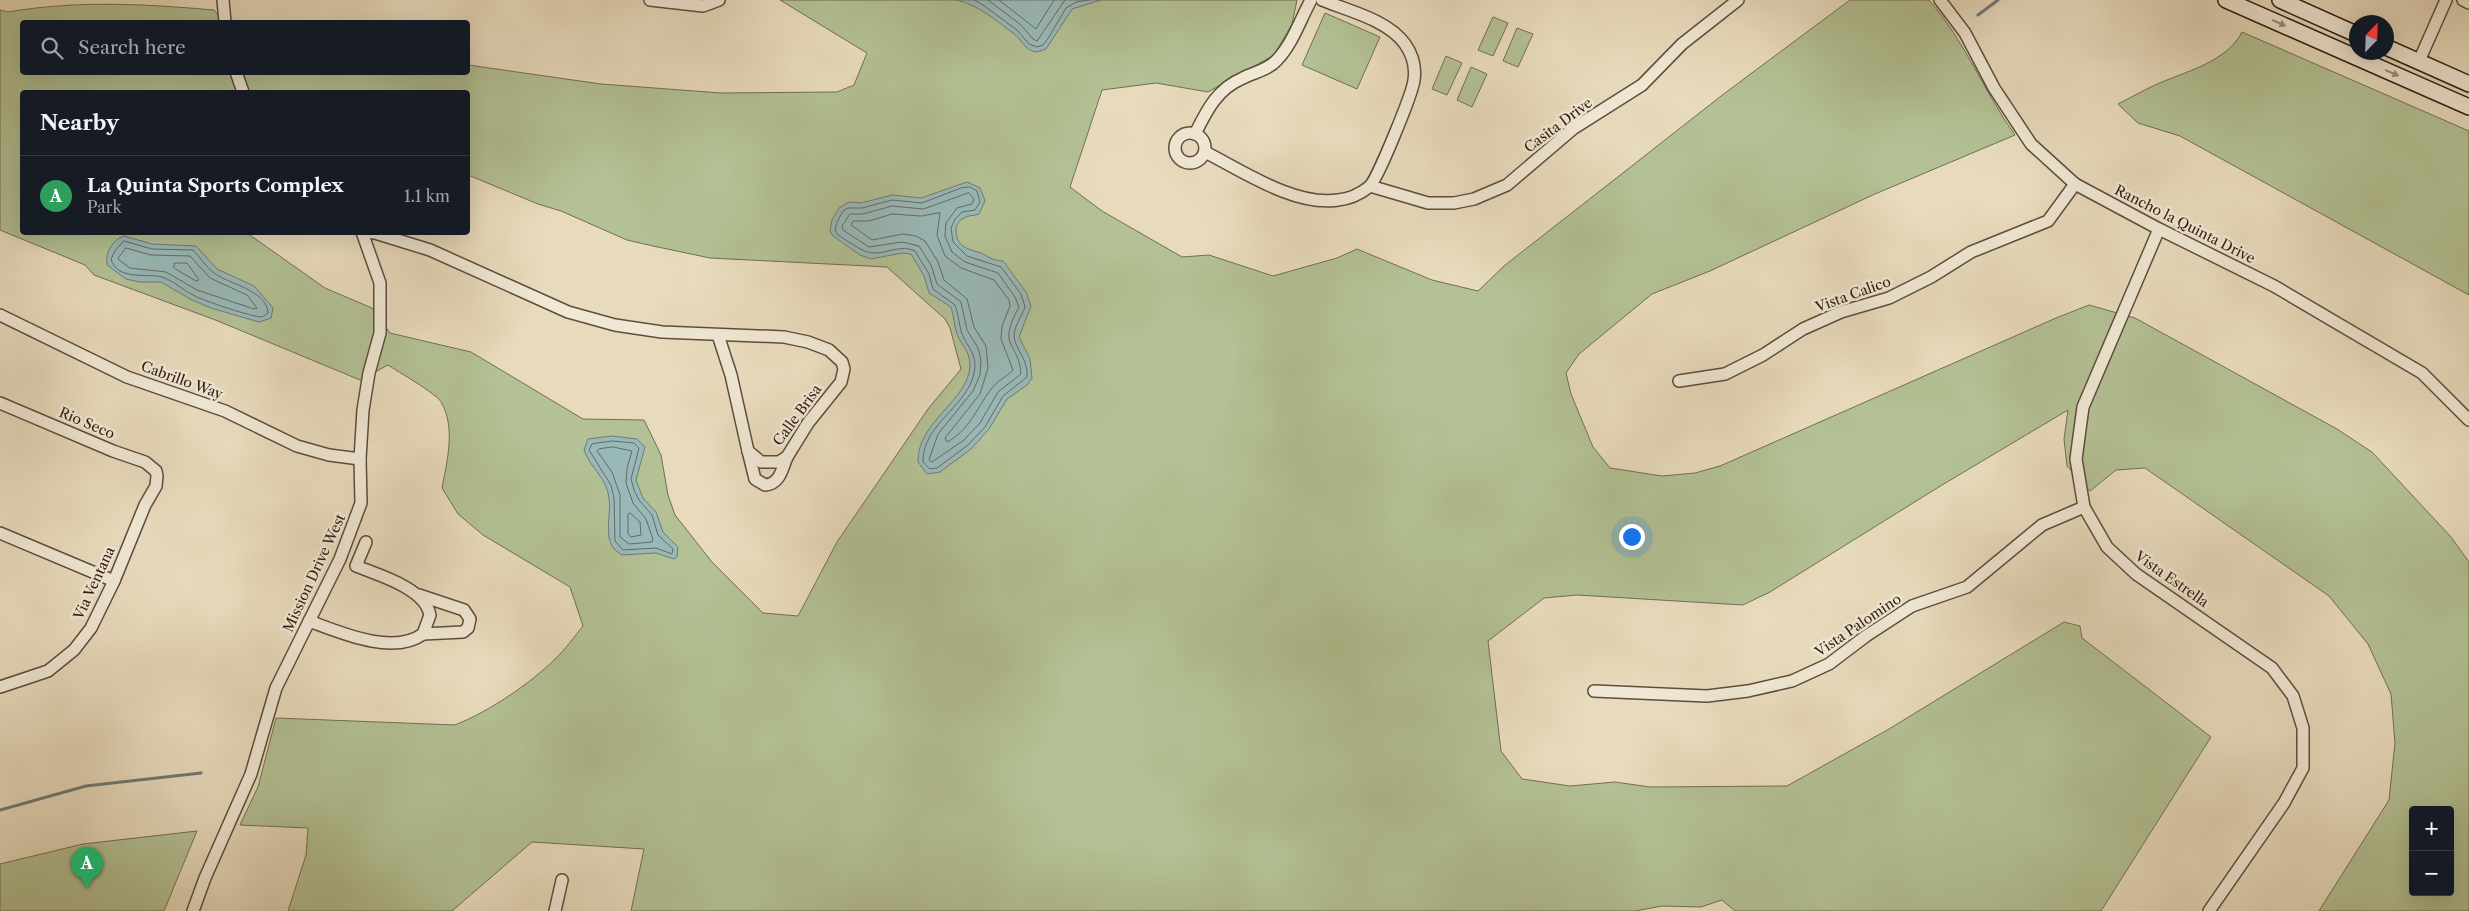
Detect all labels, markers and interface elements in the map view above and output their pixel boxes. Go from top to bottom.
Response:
north arrow [2349,15,2394,60]
one-way arrow [2272,19,2286,27]
search box [20,20,470,75]
icon: search [38,34,66,62]
text: Search here [78,36,186,59]
one-way arrow [2385,69,2399,77]
street label: Casita Drive [1520,93,1596,157]
text: Nearby [40,110,119,135]
text: La Quinta Sports Complex [87,174,344,197]
street label: Rancho la Quinta Drive [2112,181,2258,267]
text: A [50,186,62,206]
text: 1.1 km [404,186,450,206]
text: Park [87,197,122,217]
street label: Vista Calico [1812,272,1893,316]
street label: Cabrillo Way [139,357,226,403]
street label: Calle Brisa [769,380,826,449]
street label: Rio Seco [56,403,118,443]
street label: Mission Drive West [279,511,349,635]
your location [1619,524,1645,550]
street label: Via Ventana [69,543,119,623]
street label: Vista Estrella [2131,546,2213,611]
street label: Vista Palomino [1811,590,1905,661]
map controls [2409,806,2454,896]
button: + [2409,806,2454,851]
pin: A [71,847,103,888]
button: − [2409,851,2454,896]

